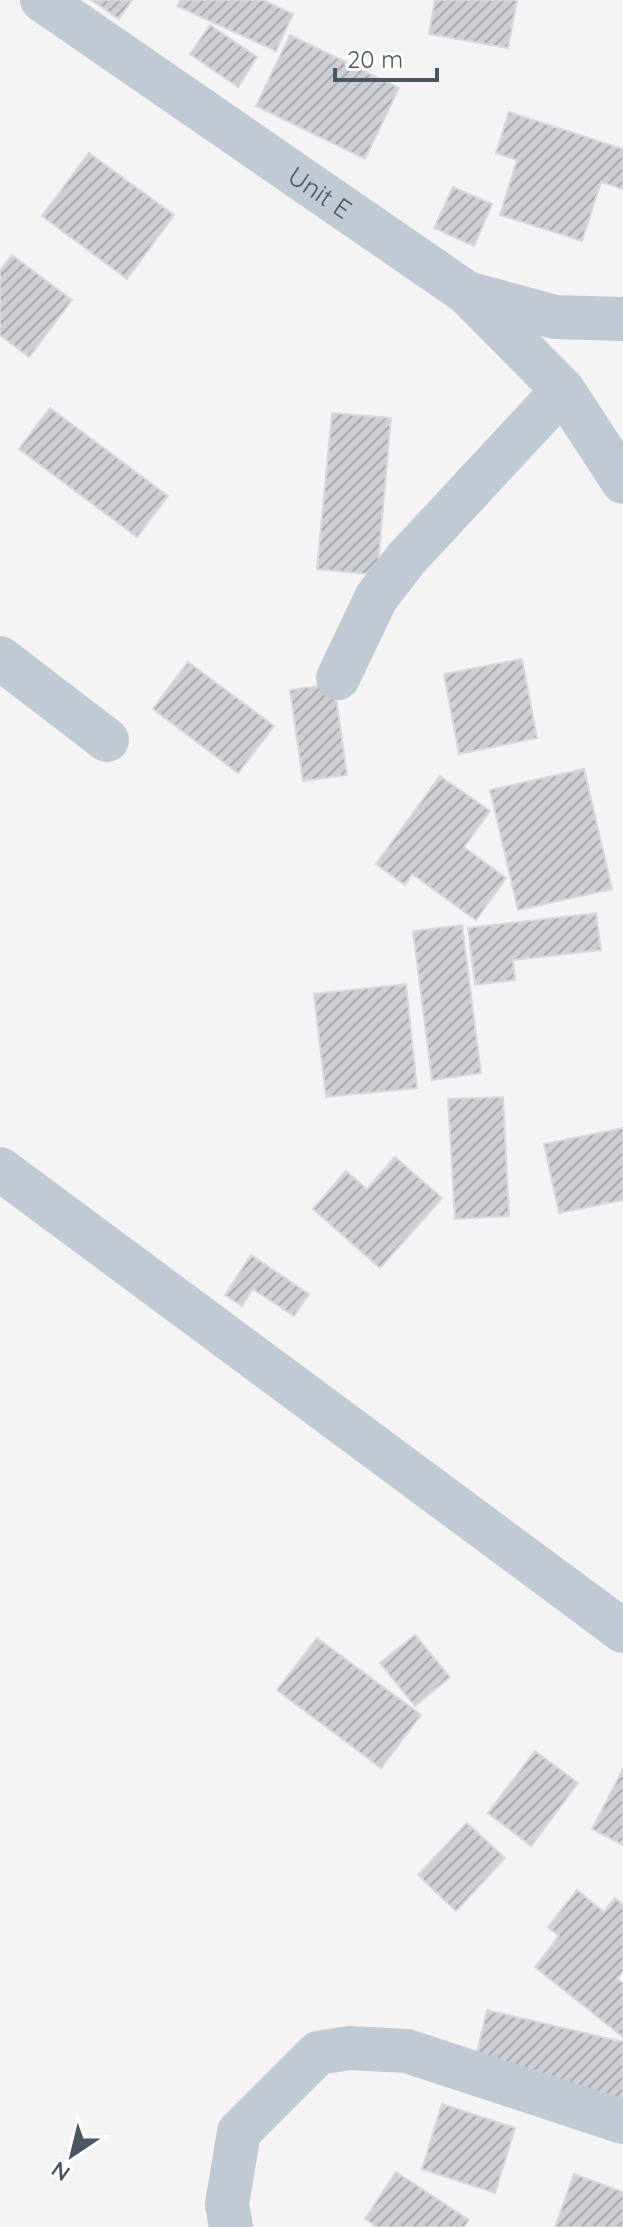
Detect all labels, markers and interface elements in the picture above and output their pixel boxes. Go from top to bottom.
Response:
scale bar [335,32,437,82]
text: 20 m [347,44,403,74]
street label: Unit E [282,158,358,225]
north arrow [32,2115,112,2195]
text: N [46,2155,75,2187]

